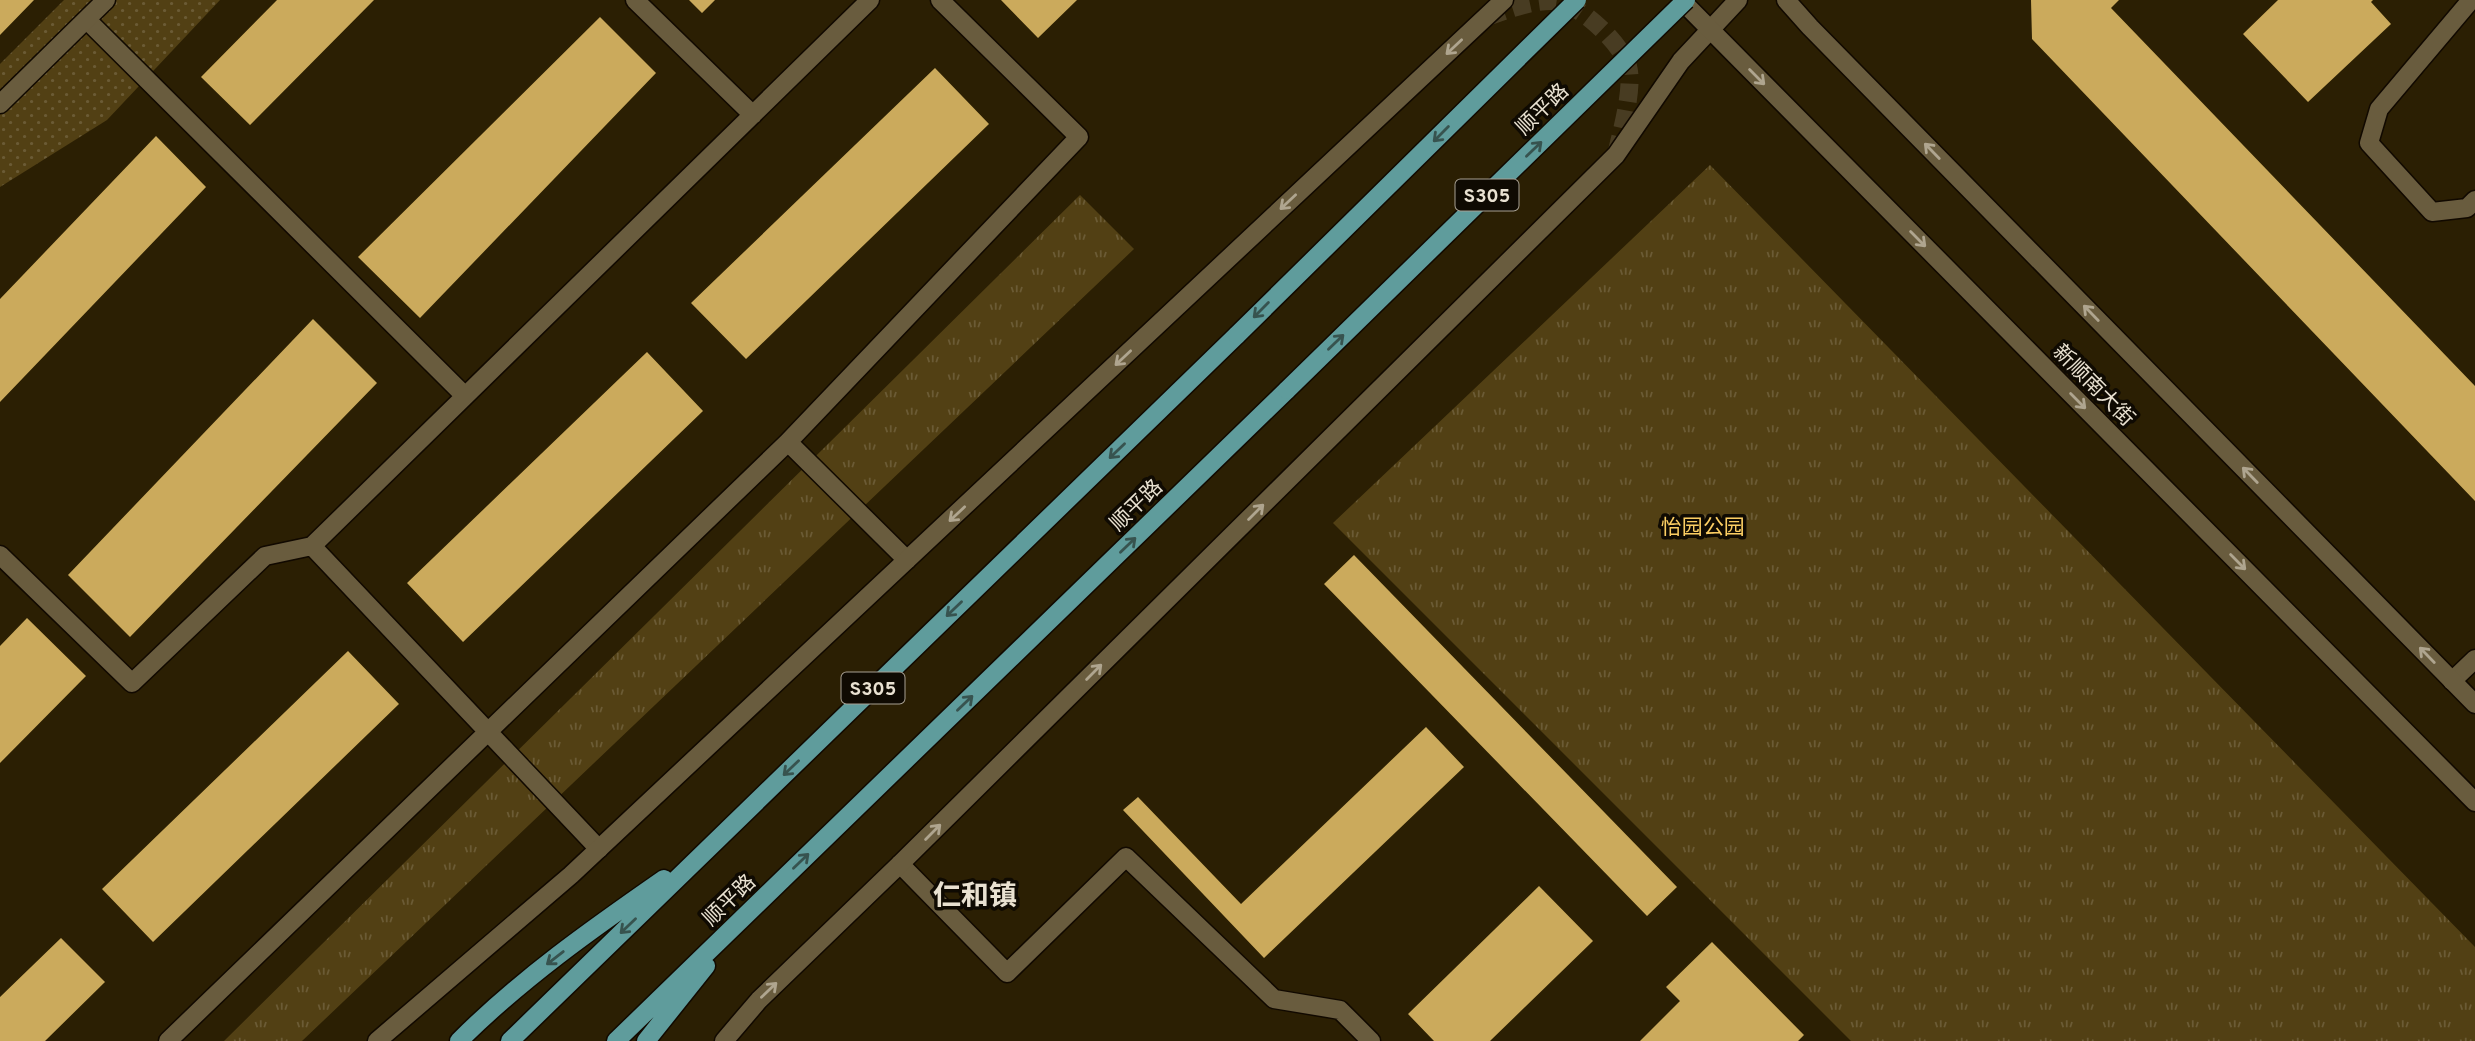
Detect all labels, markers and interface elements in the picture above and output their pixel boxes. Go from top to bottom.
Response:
one-way arrow [1446,38,1463,55]
one-way arrow [1749,69,1766,86]
street label: 顺平路 [1511,78,1575,142]
one-way arrow [1433,125,1450,142]
one-way arrow [1525,141,1542,158]
one-way arrow [1923,142,1940,159]
road number: S305 [1456,180,1518,210]
one-way arrow [1280,194,1297,211]
one-way arrow [1909,230,1926,247]
one-way arrow [1253,302,1270,319]
one-way arrow [2083,305,2100,322]
one-way arrow [1327,334,1344,351]
street label: 新顺南大街 [2046,339,2140,433]
one-way arrow [1114,349,1132,366]
one-way arrow [2069,392,2086,409]
one-way arrow [1109,442,1126,459]
one-way arrow [2242,467,2259,484]
street label: 顺平路 [1105,474,1169,538]
one-way arrow [1247,503,1264,520]
one-way arrow [949,505,966,522]
park label: 怡园公园 [1661,515,1745,542]
one-way arrow [1119,536,1136,553]
one-way arrow [2229,554,2246,571]
one-way arrow [946,601,963,618]
one-way arrow [2419,647,2436,664]
one-way arrow [1086,663,1103,680]
road number: S305 [842,673,904,704]
one-way arrow [956,695,973,712]
one-way arrow [783,759,800,776]
one-way arrow [924,823,941,840]
one-way arrow [793,853,810,870]
street label: 顺平路 [698,869,762,933]
district label: 仁和镇 [933,880,1017,916]
one-way arrow [620,918,637,935]
one-way arrow [546,951,565,966]
one-way arrow [761,982,778,999]

